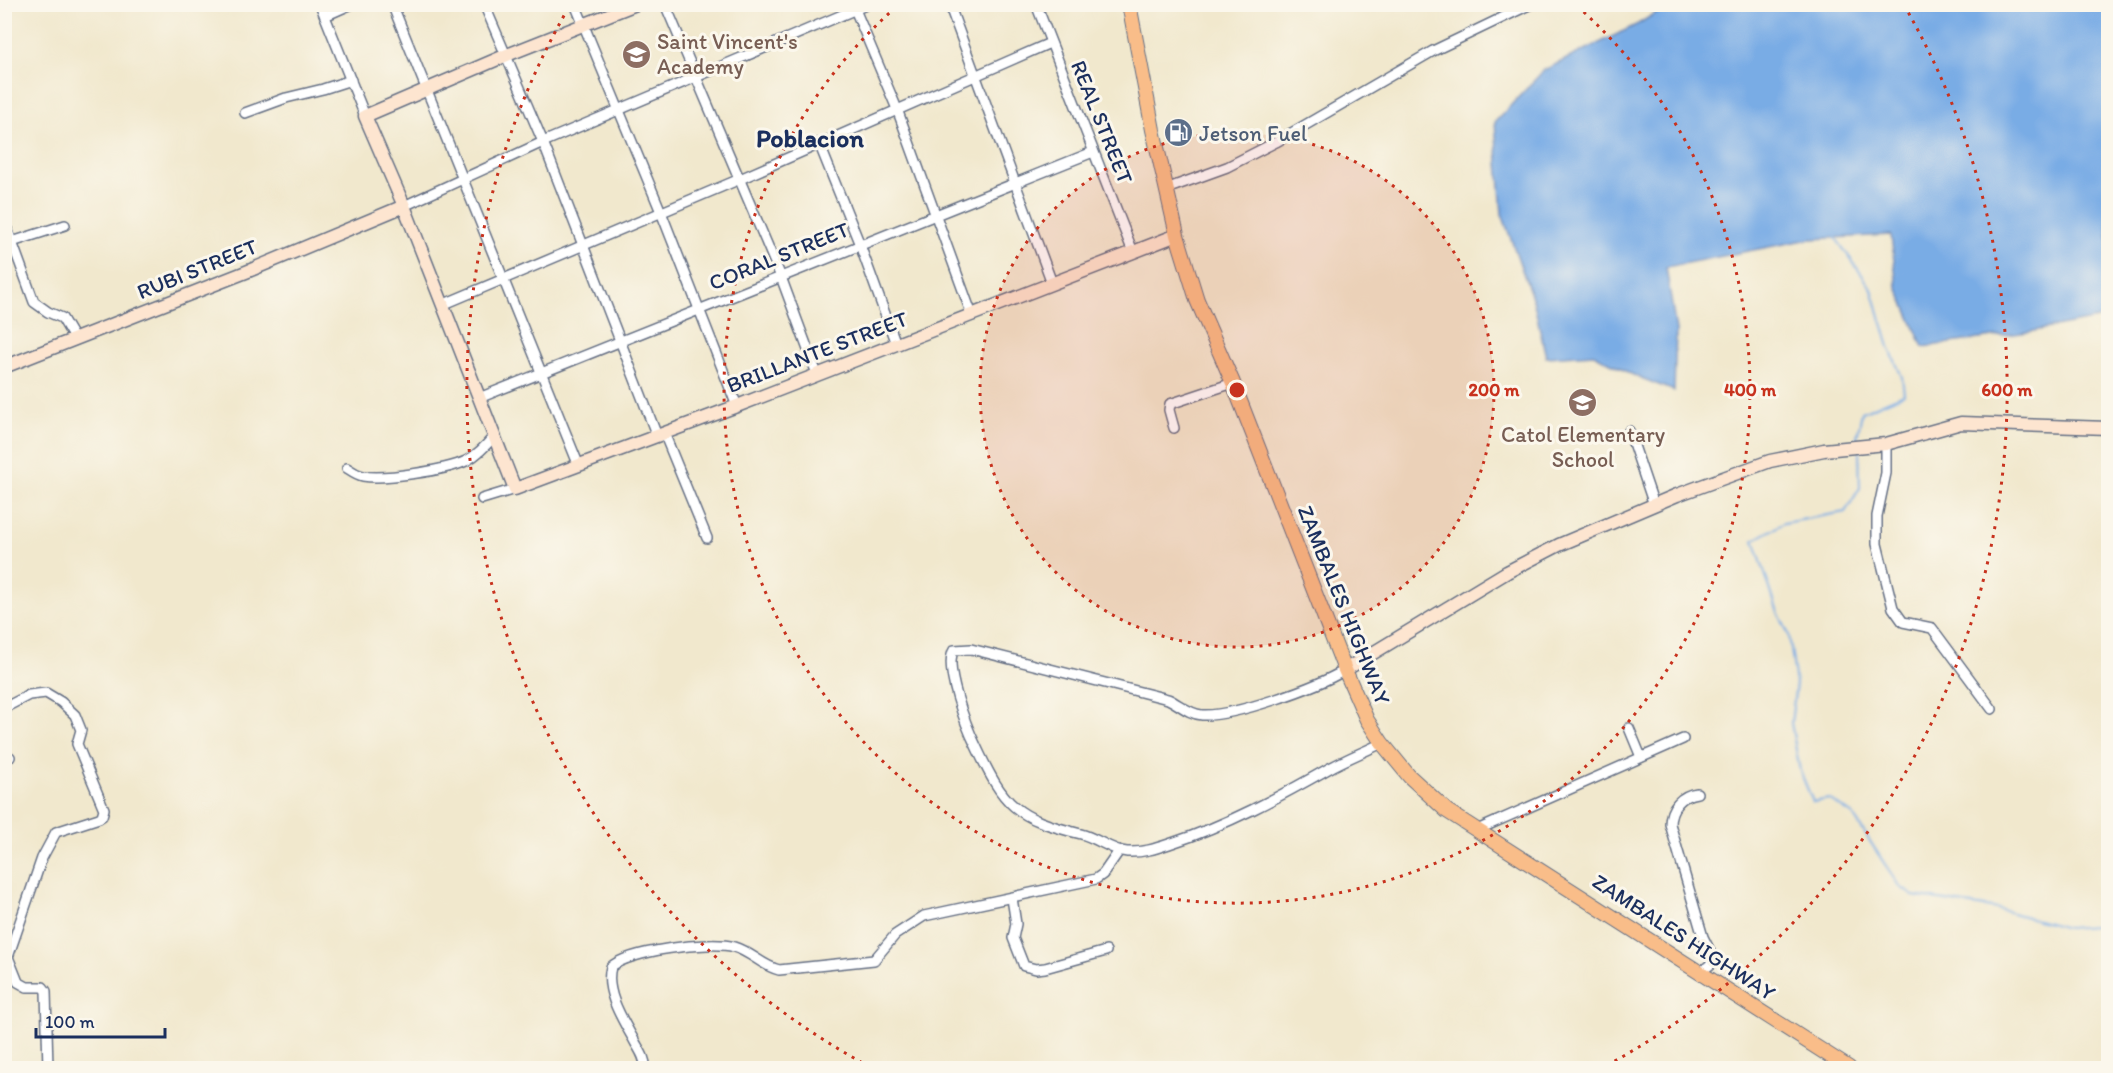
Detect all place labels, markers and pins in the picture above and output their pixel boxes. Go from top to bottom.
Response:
place label: Saint Vincent's Academy [657,28,798,80]
school or university icon: Saint Vincent's Academy [620,38,652,70]
fuel station icon: Jetson Fuel [1162,117,1194,149]
place label: Jetson Fuel [1199,120,1307,147]
centre of rings [1227,380,1247,400]
school or university icon: Catol Elementary School [1567,386,1599,418]
place label: Catol Elementary School [1501,421,1666,473]

